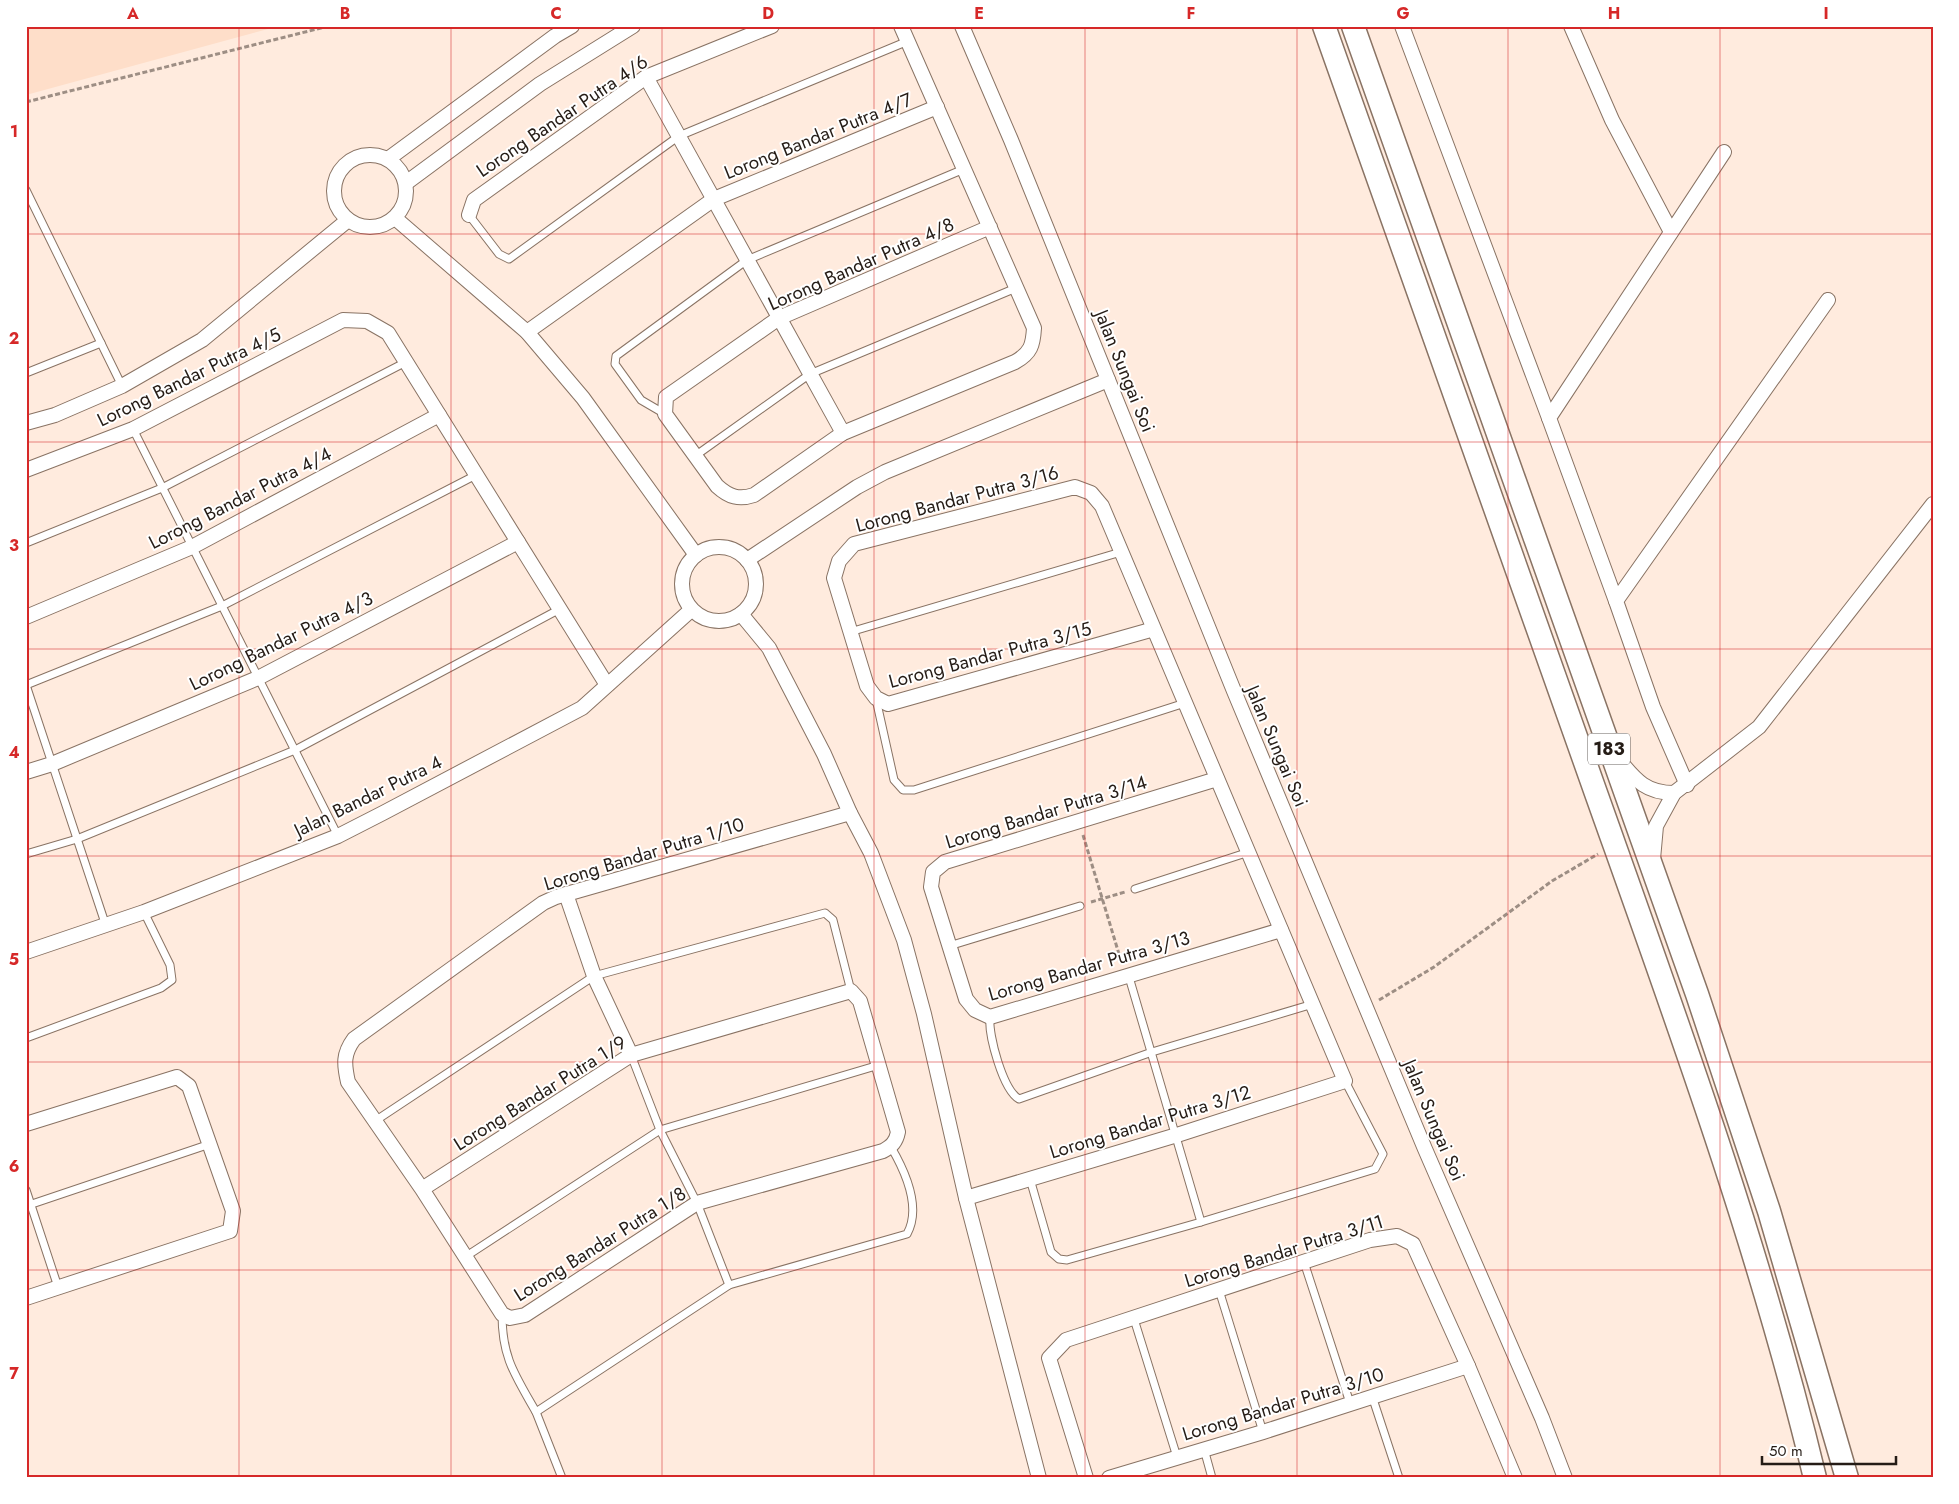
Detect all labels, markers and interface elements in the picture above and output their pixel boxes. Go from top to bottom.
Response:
text: A [126,2,139,25]
text: B [340,2,350,25]
text: C [550,2,562,25]
text: D [762,2,774,25]
text: E [974,2,984,25]
text: F [1187,2,1195,25]
text: G [1396,2,1410,25]
text: H [1608,2,1620,25]
text: I [1823,2,1829,25]
street label: Lorong Bandar Putra 4/6 [471,48,653,184]
street label: Lorong Bandar Putra 4/7 [720,86,916,186]
text: 1 [10,120,18,143]
street label: Lorong Bandar Putra 4/8 [764,211,958,317]
street label: Jalan Sungai Soi [1087,303,1162,436]
street label: Lorong Bandar Putra 4/5 [93,321,285,433]
text: 2 [9,327,19,350]
street label: Lorong Bandar Putra 4/4 [144,440,336,556]
street label: Lorong Bandar Putra 3/16 [852,459,1062,539]
text: 3 [9,534,19,557]
street label: Lorong Bandar Putra 4/3 [185,585,377,697]
street label: Lorong Bandar Putra 3/15 [886,615,1094,695]
street label: Jalan Sungai Soi [1238,678,1315,811]
road number: 183 [1588,734,1630,764]
text: 4 [8,741,20,764]
street label: Jalan Bandar Putra 4 [287,748,447,845]
street label: Lorong Bandar Putra 3/14 [942,768,1150,856]
street label: Lorong Bandar Putra 1/10 [541,811,747,897]
street label: Lorong Bandar Putra 3/13 [985,924,1193,1008]
text: 5 [9,948,19,971]
street label: Lorong Bandar Putra 1/9 [448,1029,632,1157]
street label: Jalan Sungai Soi [1395,1052,1472,1185]
street label: Lorong Bandar Putra 3/12 [1046,1079,1254,1165]
text: 6 [9,1155,19,1178]
street label: Lorong Bandar Putra 1/8 [509,1180,691,1308]
street label: Lorong Bandar Putra 3/11 [1181,1208,1387,1294]
street label: Lorong Bandar Putra 3/10 [1179,1360,1387,1448]
text: 7 [9,1362,19,1385]
scale bar [1762,1434,1895,1466]
text: 50 m [1769,1440,1803,1462]

